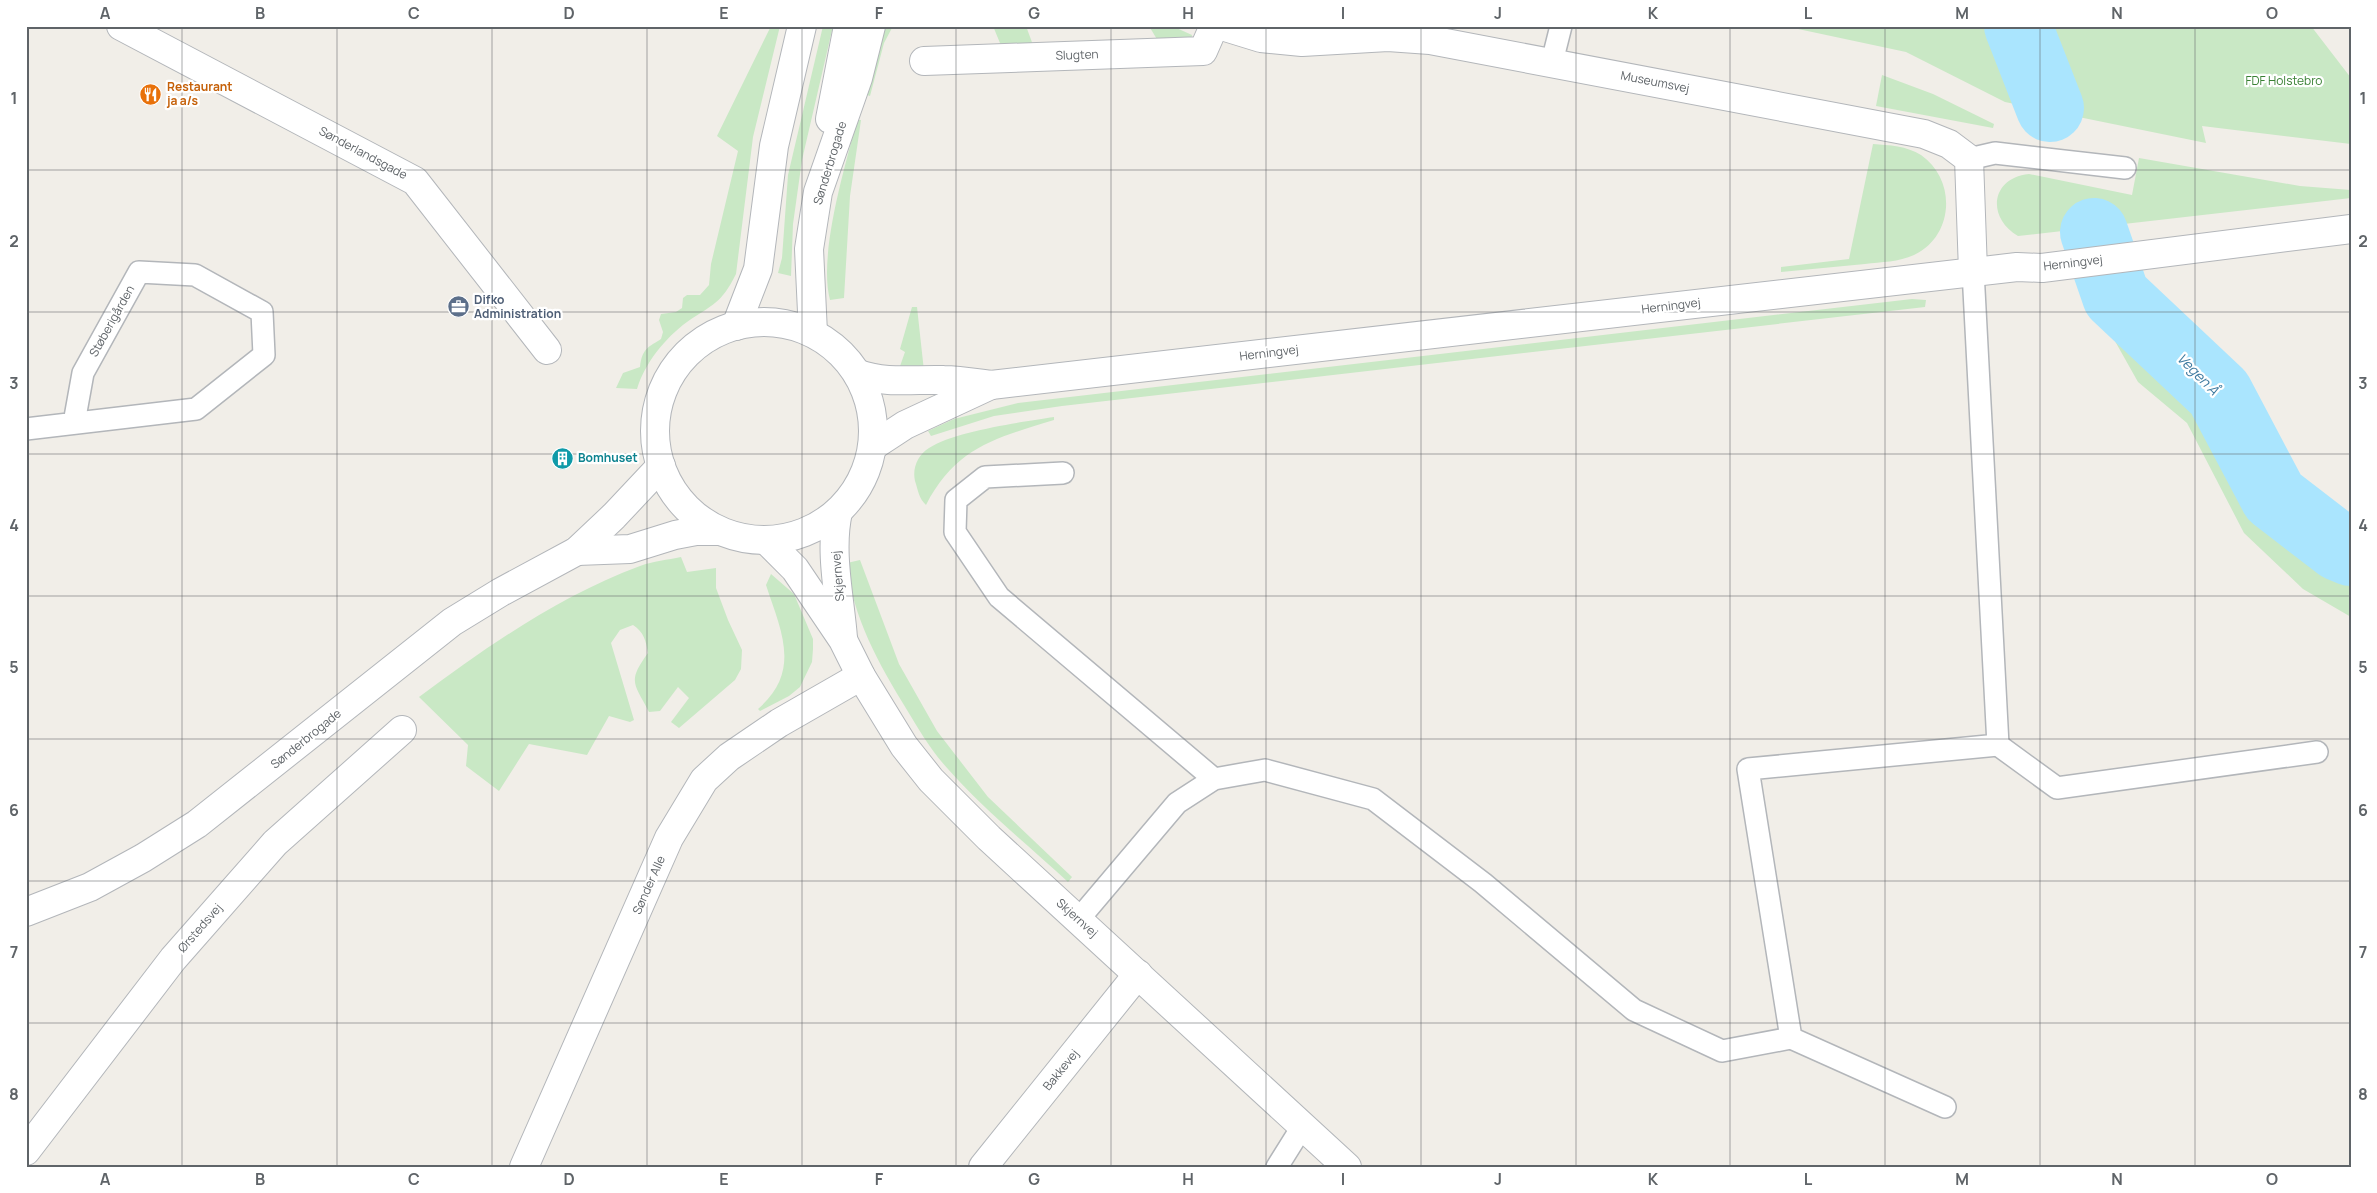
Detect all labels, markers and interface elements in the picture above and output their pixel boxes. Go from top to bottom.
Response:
text: A [100,2,111,24]
text: B [255,2,265,24]
text: C [408,2,420,24]
text: D [563,2,575,24]
text: E [719,2,729,24]
text: F [875,2,884,24]
text: G [1028,2,1040,24]
text: H [1182,2,1194,24]
text: I [1341,2,1345,24]
text: J [1494,2,1502,24]
text: K [1648,2,1659,24]
text: L [1804,2,1813,24]
text: M [1955,2,1969,24]
text: N [2111,2,2123,24]
text: O [2266,2,2278,24]
street label: Slugten [1055,45,1099,64]
street label: Museumsvej [1619,67,1691,97]
park label: FDF Holstebro [2246,72,2322,89]
place label: Restaurant ja a/s [166,78,233,109]
restaurant icon: Restaurant ja a/s [139,82,163,106]
text: 1 [10,87,18,109]
text: 1 [2359,87,2367,109]
street label: Sønderbrogade [809,119,850,207]
street label: Sønderlandsgade [316,122,410,183]
text: 2 [9,230,19,252]
text: 2 [2358,230,2368,252]
street label: Herningvej [2042,250,2104,275]
street label: Støberigården [85,282,138,360]
place label: Difko Administration [474,291,561,322]
street label: Herningvej [1640,293,1702,318]
office icon: Difko Administration [446,295,470,319]
street label: Herningvej [1238,340,1300,365]
water label: Vegen Å [2173,349,2224,400]
text: 3 [9,372,19,394]
text: 3 [2358,372,2368,394]
building icon: Bomhuset [550,446,574,470]
place label: Bomhuset [578,449,638,466]
text: 4 [9,514,19,536]
text: 4 [2358,514,2368,536]
street label: Skjernvej [827,550,848,602]
text: 5 [9,656,19,678]
text: 5 [2358,656,2368,678]
street label: Sønderbrogade [267,705,345,772]
text: 6 [9,799,19,821]
text: 6 [2358,799,2368,821]
street label: Sønder Alle [628,853,669,917]
street label: Skjernvej [1053,894,1102,941]
street label: Ørstedsvej [174,900,226,956]
text: 7 [10,941,18,963]
text: 7 [2359,941,2367,963]
street label: Bakkevej [1039,1046,1082,1094]
text: 8 [9,1083,19,1105]
text: 8 [2358,1083,2368,1105]
text: A [100,1168,111,1190]
text: B [255,1168,265,1190]
text: C [408,1168,420,1190]
text: D [563,1168,575,1190]
text: E [719,1168,729,1190]
text: F [875,1168,884,1190]
text: G [1028,1168,1040,1190]
text: H [1182,1168,1194,1190]
text: I [1341,1168,1345,1190]
text: J [1494,1168,1502,1190]
text: K [1648,1168,1659,1190]
text: L [1804,1168,1813,1190]
text: M [1955,1168,1969,1190]
text: N [2111,1168,2123,1190]
text: O [2266,1168,2278,1190]

